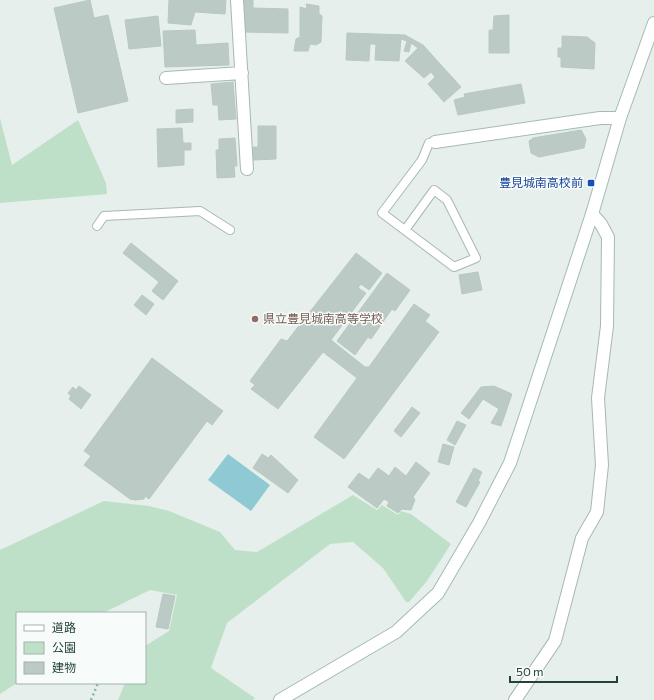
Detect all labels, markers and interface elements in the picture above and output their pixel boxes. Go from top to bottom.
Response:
place label: 豊見城南高校前 [499,175,583,189]
marker: 豊見城南高校前 [586,178,596,188]
place label: 県立豊見城南高等学校 [263,311,383,325]
marker: 県立豊見城南高等学校 [250,314,260,324]
legend [16,612,146,684]
text: 道路 [52,620,76,634]
text: 公園 [52,640,76,654]
scale bar [510,658,617,684]
text: 建物 [52,660,76,674]
text: 50 m [516,664,544,678]

